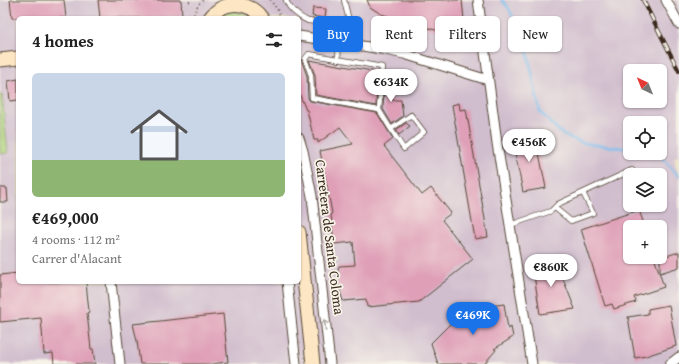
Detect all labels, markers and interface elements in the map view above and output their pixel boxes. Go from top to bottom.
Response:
chip: Buy [313,16,363,52]
chip: Rent [371,16,427,52]
chip: Filters [435,16,500,52]
chip: New [508,16,562,52]
text: 4 homes [32,28,94,53]
icon: filters [263,29,285,51]
north arrow [623,64,667,108]
map controls [623,64,667,264]
pin: €634K [363,69,419,103]
text: €634K [373,72,409,91]
icon: home [123,99,195,171]
button: locate [623,116,667,160]
pin: €456K [501,129,557,163]
text: €456K [511,132,547,151]
street label: Carretera de Santa Coloma [311,158,349,316]
button: layers [623,168,667,212]
text: €469,000 [32,205,98,230]
button: + [623,220,667,264]
text: 4 rooms · 112 m² [32,230,120,249]
text: Carrer d'Alacant [32,249,122,268]
pin: €860K [523,254,579,288]
text: €860K [533,257,569,276]
pin: €469K [445,302,501,336]
text: €469K [455,305,491,324]
one-way arrow [322,319,329,332]

